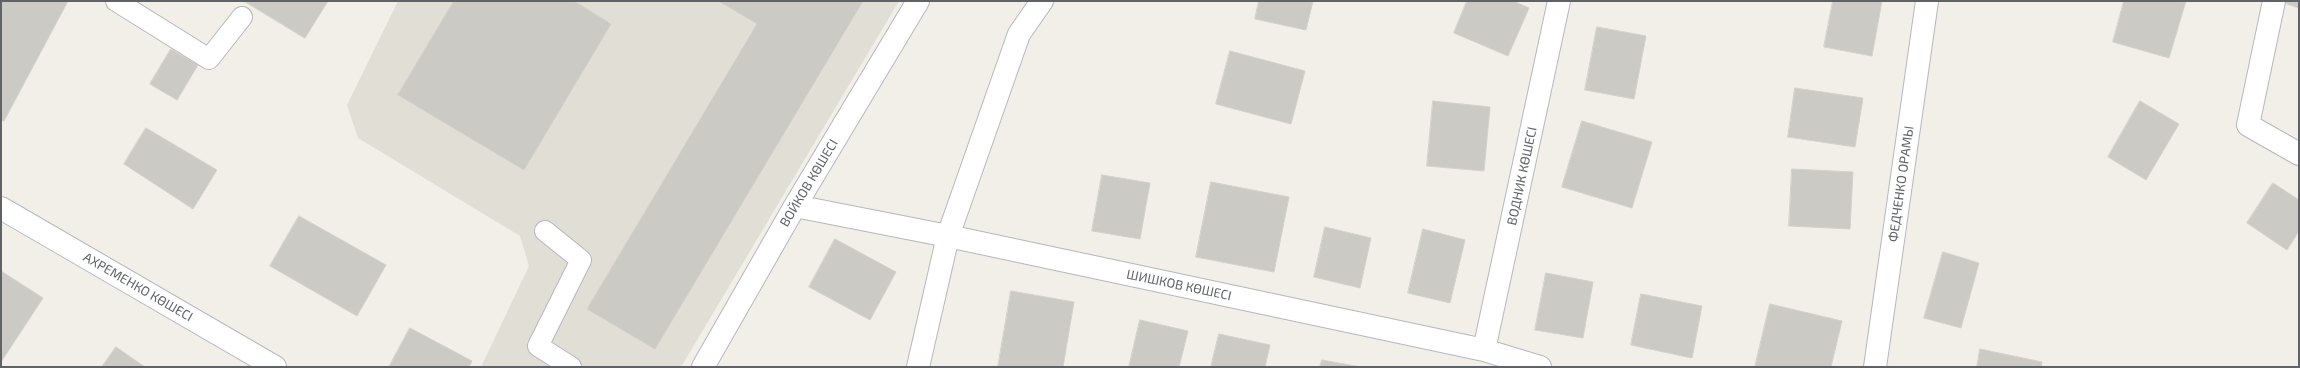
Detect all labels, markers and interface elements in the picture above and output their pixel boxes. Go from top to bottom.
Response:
street label: ВОДНИК КӨШЕСІ [1504,125,1540,227]
street label: ФЕДЧЕНКО ОРАМЫ [1885,125,1917,243]
street label: ВОЙКОВ КӨШЕСІ [777,136,841,230]
street label: АХРЕМЕНКО КӨШЕСІ [80,249,196,325]
street label: ШИШКОВ КӨШЕСІ [1125,266,1233,304]

